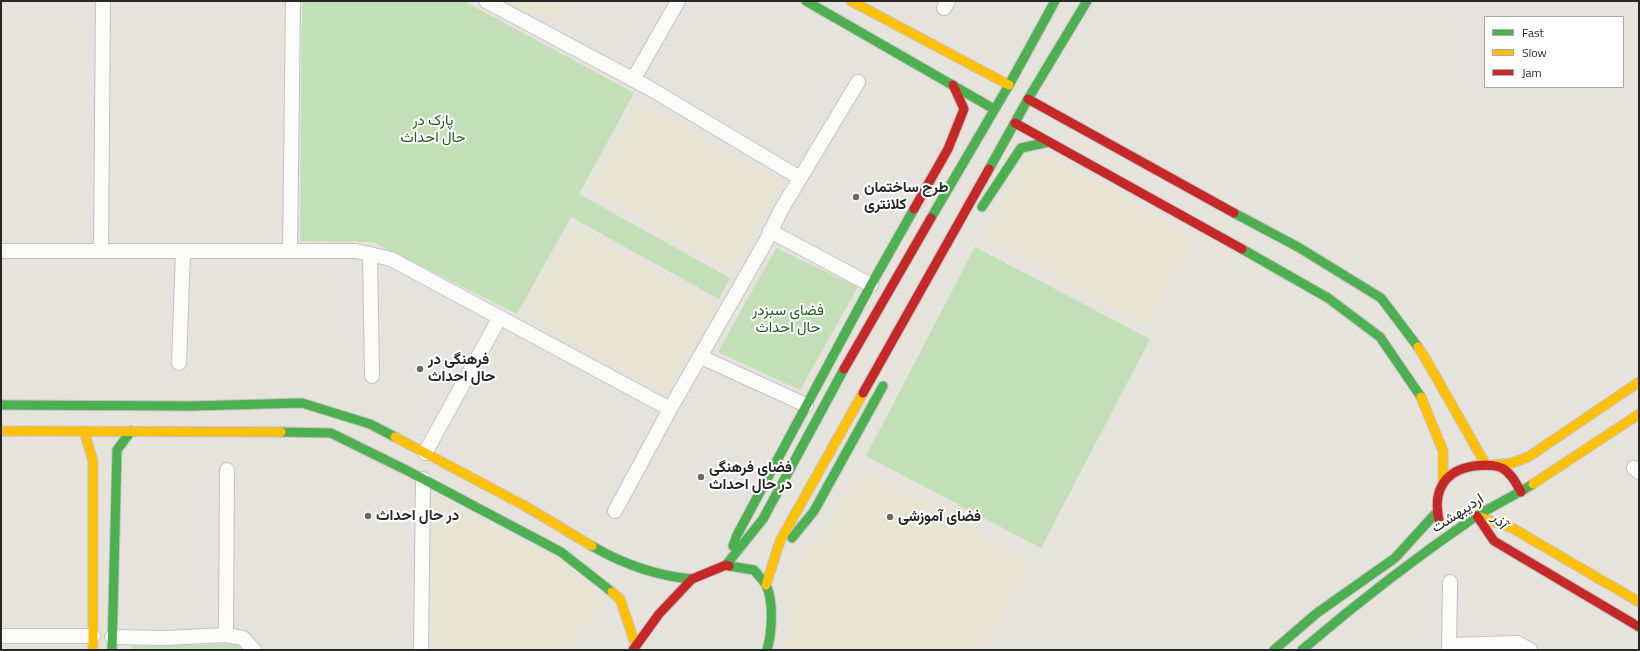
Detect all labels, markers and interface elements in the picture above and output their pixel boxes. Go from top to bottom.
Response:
legend [1484,16,1624,88]
text: Fast [1522,23,1544,42]
text: Slow [1522,43,1547,62]
text: Jam [1522,63,1542,82]
park label: پارک در حال احداث [401,112,465,147]
place label: طرح ساختمان کلانتری [864,179,948,214]
marker: طرح ساختمان کلانتری [851,192,861,202]
park label: فضای سبزدر حال احداث [752,302,824,337]
place label: فرهنگی در حال احداث [428,351,495,386]
marker: فرهنگی در حال احداث [415,364,425,374]
place label: فضای فرهنگی در حال احداث [709,459,792,494]
marker: فضای فرهنگی در حال احداث [696,472,706,482]
street label: اردیبهشت [1429,491,1487,537]
place label: در حال احداث [376,507,459,525]
place label: فضای آموزشی [898,508,981,526]
street label: آذر [1487,510,1511,534]
marker: در حال احداث [363,511,373,521]
marker: فضای آموزشی [885,512,895,522]

